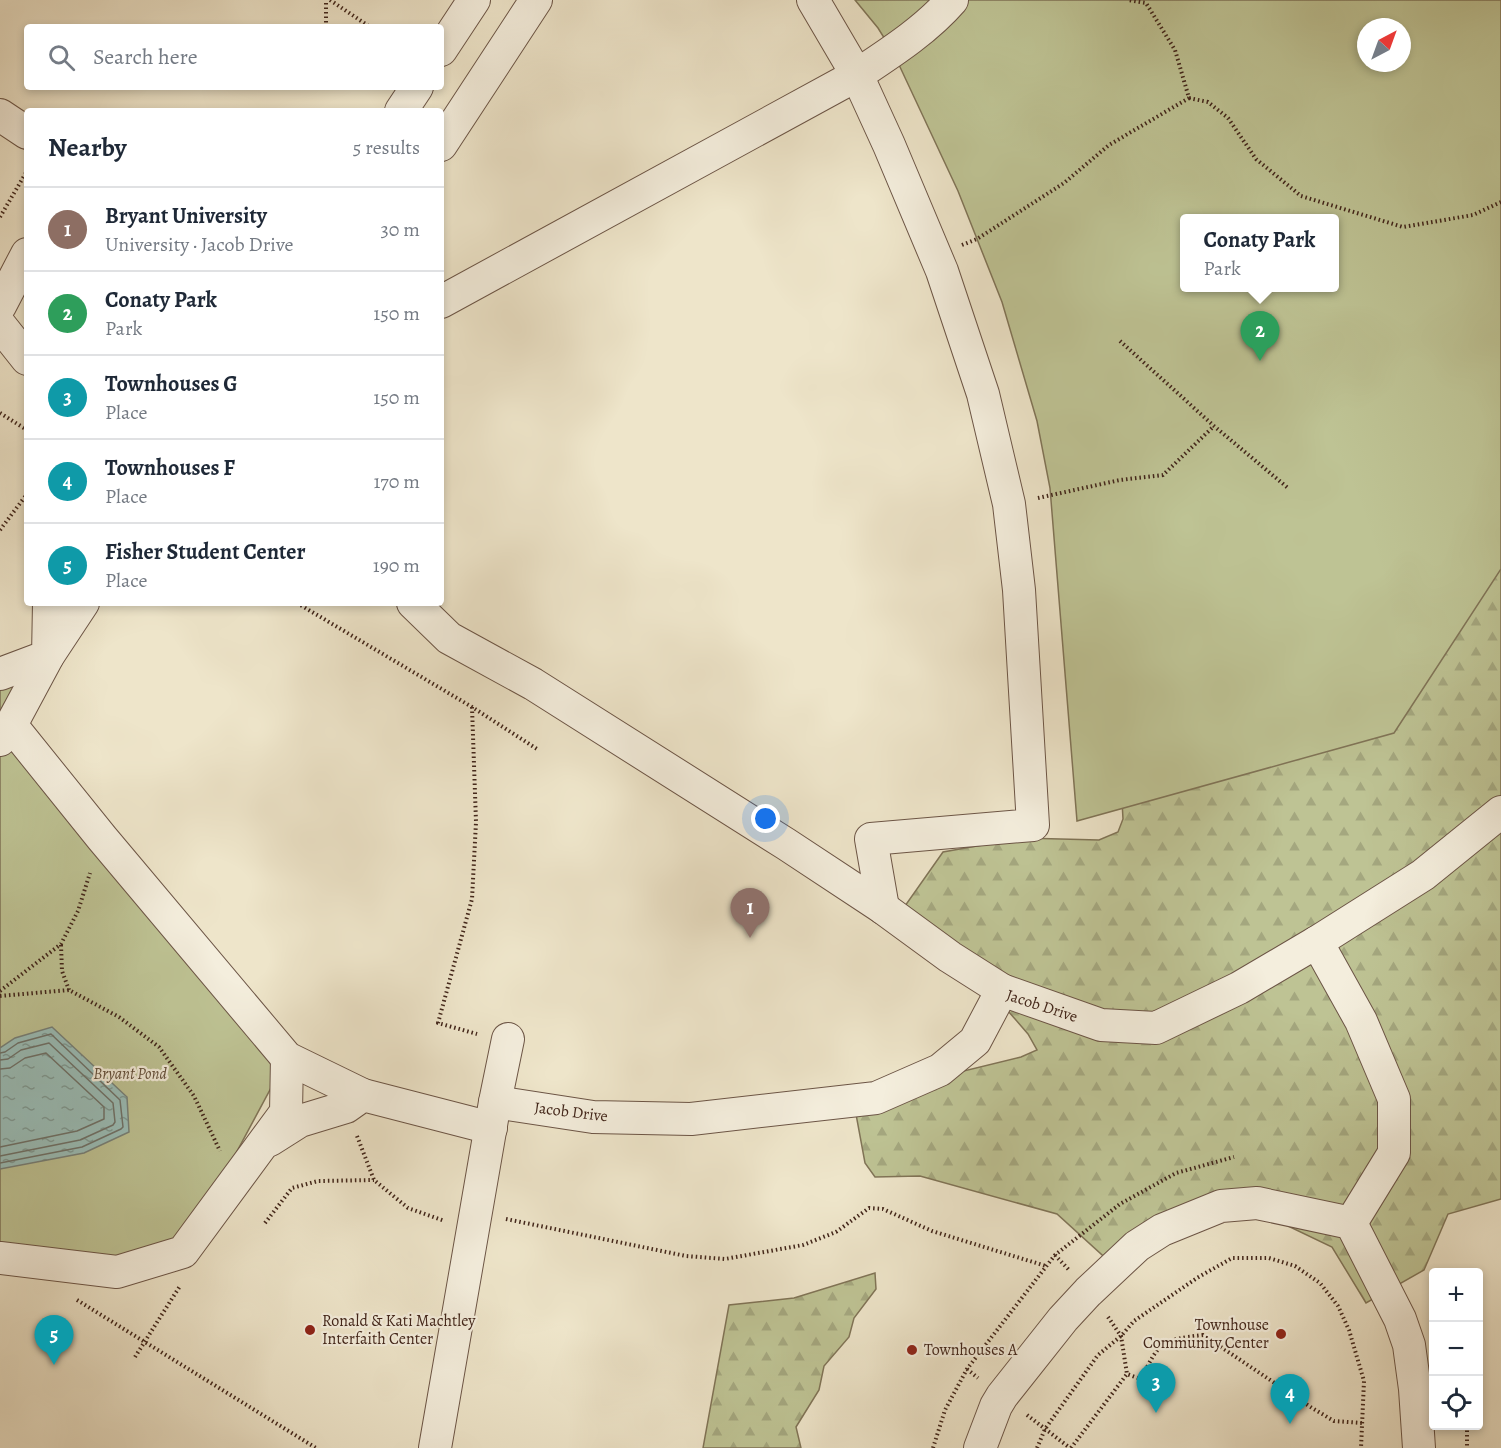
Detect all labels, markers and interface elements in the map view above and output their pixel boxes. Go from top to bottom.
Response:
north arrow [1357,18,1411,72]
search box [24,24,444,90]
icon: search [45,41,78,74]
text: Search here [93,42,198,72]
text: Nearby [48,130,127,165]
text: 5 results [353,134,420,161]
text: Bryant University [105,201,267,231]
popup [1180,214,1339,292]
text: 1 [64,216,71,243]
text: 30 m [380,216,420,243]
text: Conaty Park [1204,225,1315,255]
text: University · Jacob Drive [105,231,294,258]
text: Park [1204,255,1241,282]
text: Conaty Park [105,285,217,315]
text: 2 [63,300,72,327]
text: 150 m [373,300,420,327]
pin: 2 [1240,312,1280,361]
text: Park [105,315,143,342]
text: Townhouses G [105,369,238,399]
text: 3 [63,384,72,411]
text: 150 m [373,384,420,411]
text: Place [105,399,147,426]
text: Townhouses F [105,453,235,483]
text: 4 [63,468,72,495]
text: 170 m [374,468,420,495]
text: Place [105,483,147,510]
text: Fisher Student Center [105,537,306,567]
text: 5 [63,552,72,579]
text: 190 m [373,552,420,579]
text: Place [105,567,147,594]
your location [751,804,780,833]
pin: 1 [730,888,770,938]
street label: Jacob Drive [1003,984,1081,1028]
park label: Bryant Pond [93,1063,167,1085]
street label: Jacob Drive [533,1097,609,1127]
map controls [1429,1268,1483,1430]
button: + [1429,1268,1483,1322]
place label: Ronald & Kati Machtley Interfaith Center [322,1310,476,1350]
place label: Townhouse Community Center [1143,1314,1269,1354]
pin: 5 [34,1316,74,1365]
button: − [1429,1322,1483,1376]
marker: Ronald & Kati Machtley Interfaith Center [303,1323,317,1337]
marker: Townhouse Community Center [1274,1327,1288,1341]
place label: Townhouses A [924,1339,1018,1361]
marker: Townhouses A [905,1343,919,1357]
pin: 3 [1136,1364,1176,1413]
pin: 4 [1270,1374,1310,1424]
button: locate [1429,1376,1483,1430]

